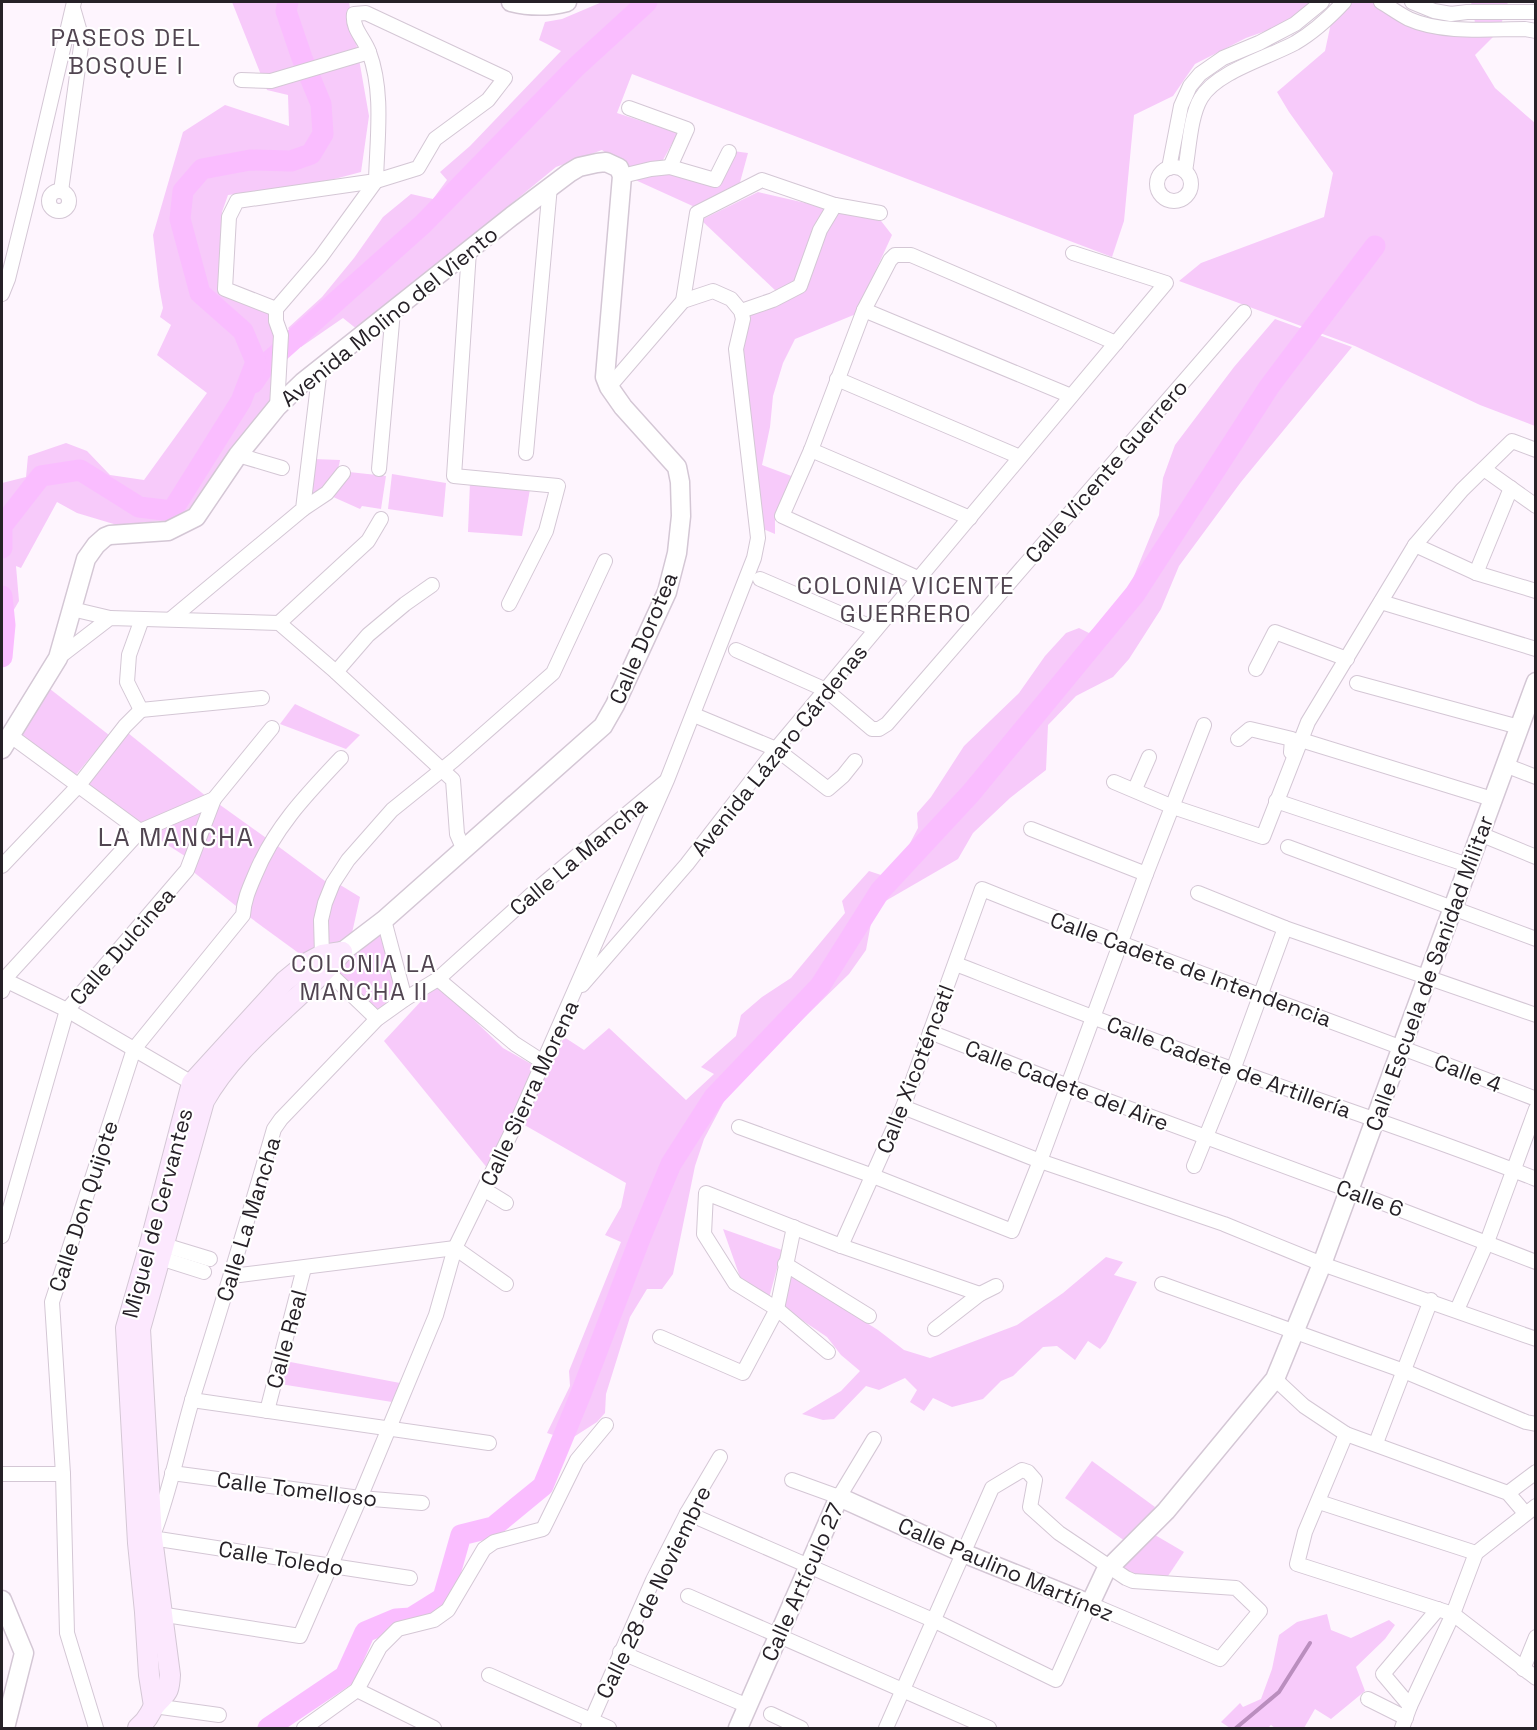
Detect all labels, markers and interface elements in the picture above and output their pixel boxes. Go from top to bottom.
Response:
district label: PASEOS DEL BOSQUE I [51,22,201,81]
street label: Avenida Molino del Viento [275,220,503,412]
street label: Calle Vicente Guerrero [1019,373,1193,569]
street label: Calle Dorotea [603,567,684,708]
district label: COLONIA VICENTE GUERRERO [797,570,1015,629]
street label: Avenida Lázaro Cárdenas [685,638,873,862]
street label: Calle La Mancha [503,790,653,922]
street label: Calle Escuela de Sanidad Militar [1359,811,1499,1135]
district label: LA MANCHA [98,820,254,854]
street label: Calle Dulcinea [63,881,181,1011]
street label: Calle Cadete de Intendencia [1046,905,1336,1033]
district label: COLONIA LA MANCHA II [291,948,437,1007]
street label: Calle Xicoténcatl [870,981,960,1157]
street label: Calle Sierra Morena [474,995,585,1191]
street label: Calle Cadete de Artillería [1103,1010,1355,1124]
street label: Calle Cadete del Aire [961,1033,1173,1137]
street label: Calle 4 [1430,1047,1506,1099]
street label: Miguel de Cervantes [116,1105,198,1321]
street label: Calle Don Quijote [42,1117,124,1295]
street label: Calle La Mancha [210,1133,286,1305]
street label: Calle 6 [1332,1173,1408,1223]
street label: Calle Real [259,1287,313,1391]
street label: Calle Tomelloso [215,1465,379,1513]
street label: Calle 28 de Noviembre [589,1481,717,1703]
street label: Calle Artículo 27 [755,1498,849,1666]
street label: Calle Paulino Martínez [894,1511,1118,1627]
street label: Calle Toledo [217,1534,345,1582]

